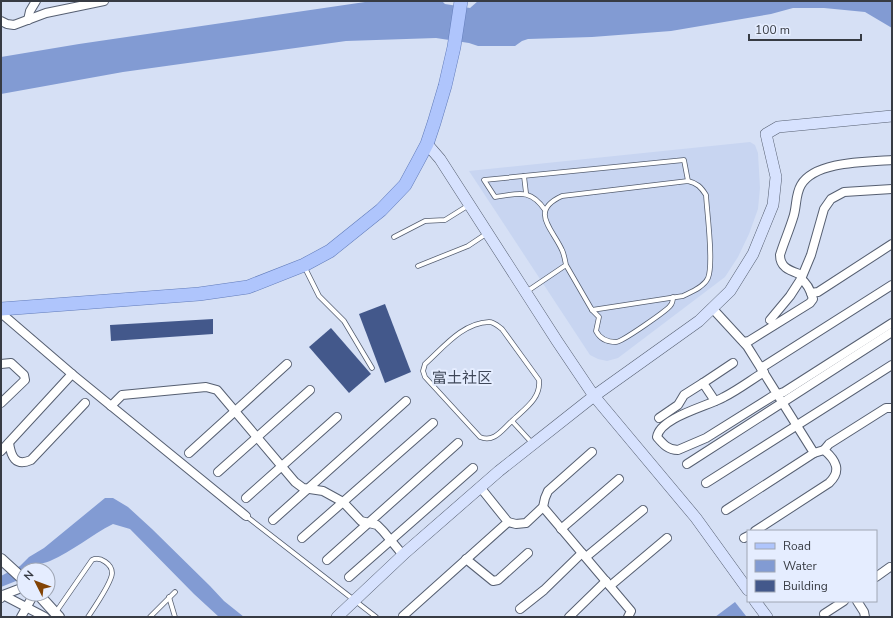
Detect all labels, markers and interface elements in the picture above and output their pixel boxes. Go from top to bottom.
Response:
scale bar [749,16,861,42]
text: 100 m [755,22,790,38]
district label: 富土社区 [432,368,492,388]
legend [747,530,877,602]
text: Road [783,538,811,554]
text: Water [783,558,817,574]
north arrow [16,562,56,602]
text: N [21,568,37,584]
text: Building [783,578,828,594]

